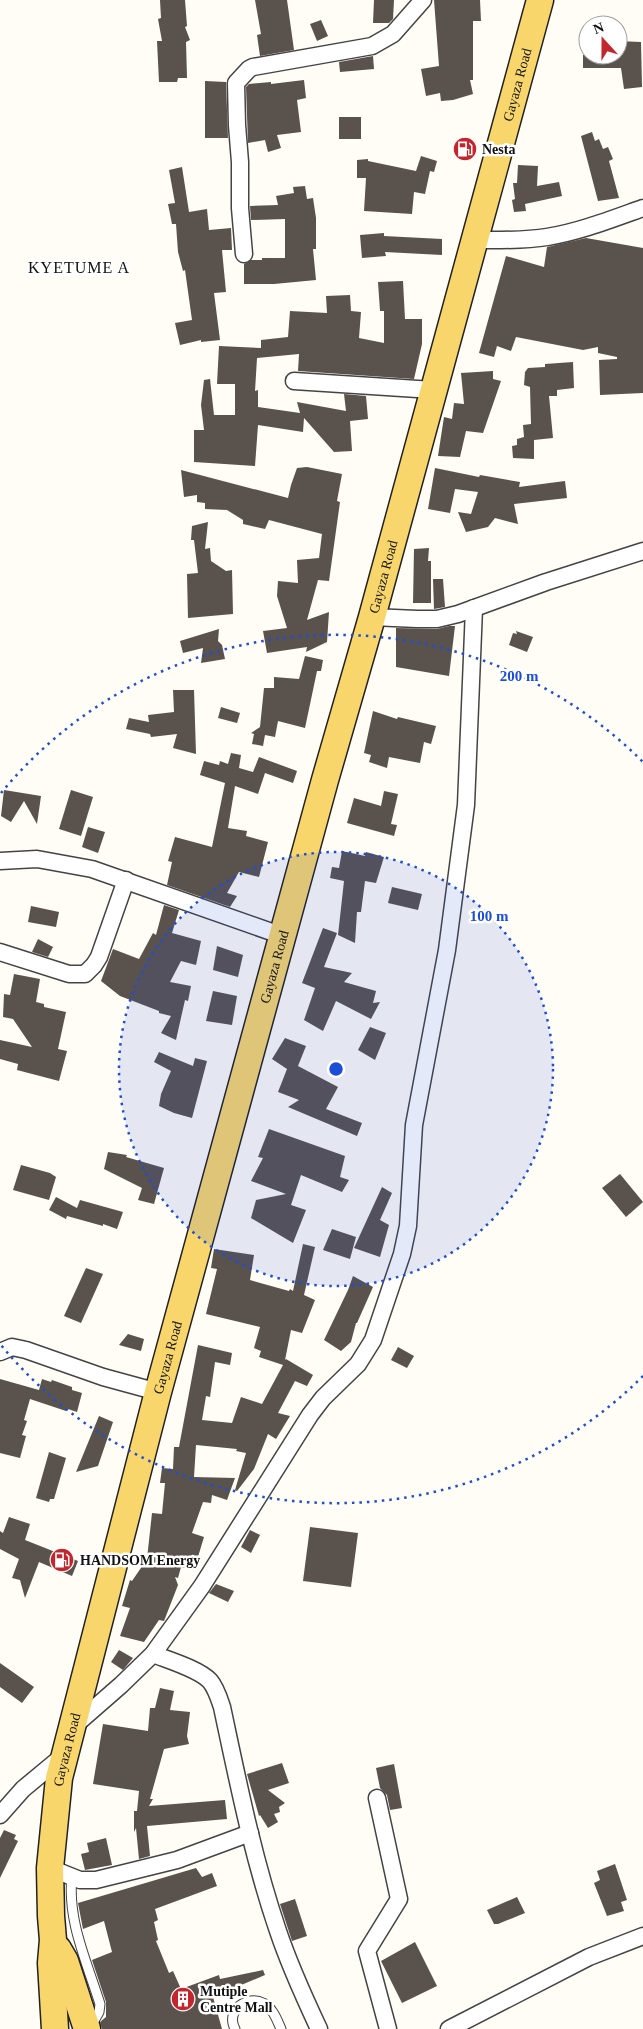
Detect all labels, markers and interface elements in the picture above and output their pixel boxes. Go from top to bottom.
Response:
north arrow [578,15,628,65]
text: N [591,20,606,37]
street label: Gayaza Road [500,46,534,123]
fuel station icon: Nesta [452,136,478,162]
place label: Nesta [482,142,515,157]
district label: KYETUME A [28,259,130,276]
street label: Gayaza Road [366,539,400,615]
text: 200 m [500,668,539,684]
text: 100 m [470,908,509,924]
street label: Gayaza Road [257,929,291,1005]
centre of rings [327,1060,345,1078]
street label: Gayaza Road [150,1319,185,1396]
fuel station icon: HANDSOM Energy [49,1547,75,1573]
place label: HANDSOM Energy [80,1553,200,1568]
street label: Gayaza Road [51,1711,83,1787]
place label: Mutiple Centre Mall [200,1984,273,2015]
building icon: Mutiple Centre Mall [170,1986,196,2012]

